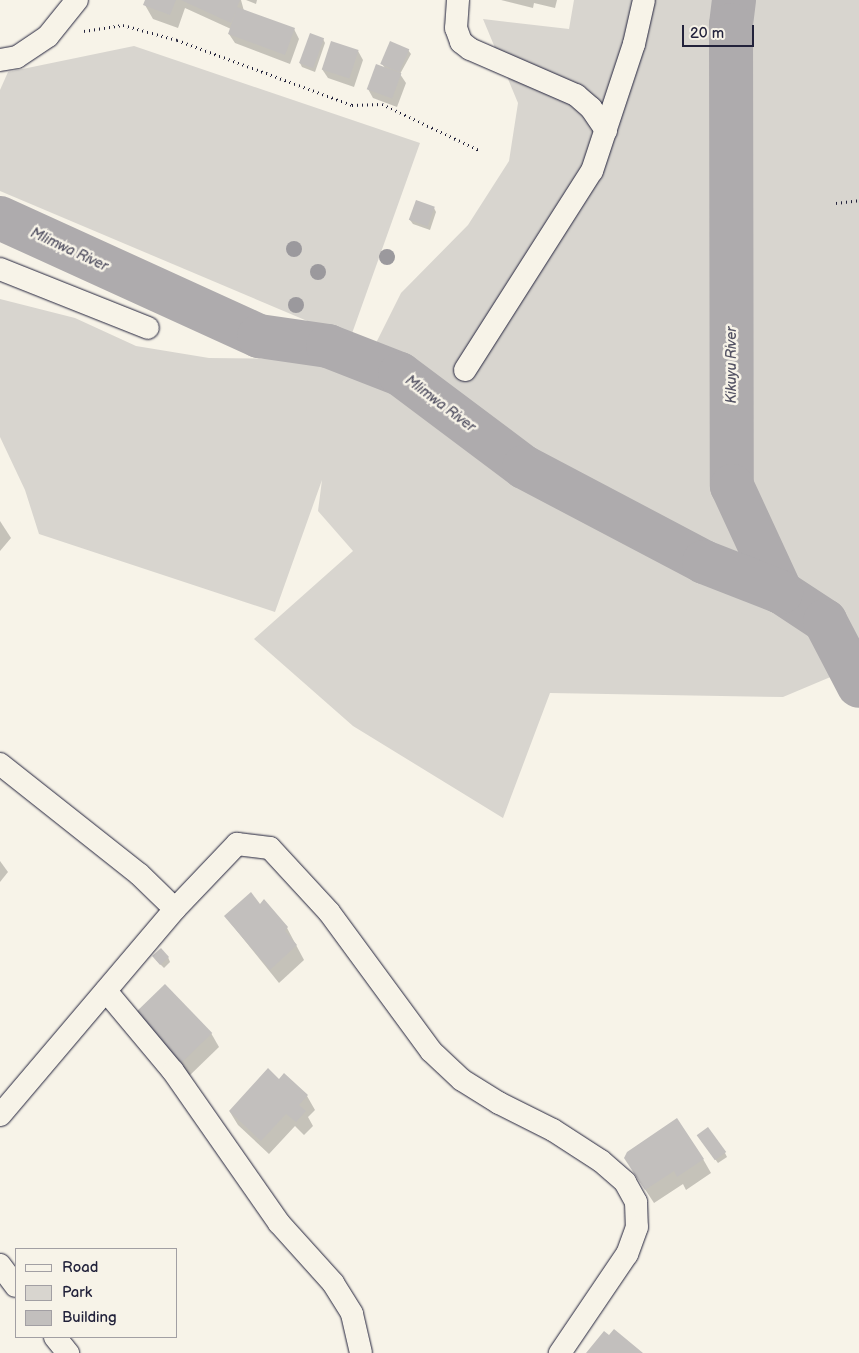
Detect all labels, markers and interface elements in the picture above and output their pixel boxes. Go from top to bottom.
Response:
scale bar [684,15,756,47]
text: 20 m [690,24,724,43]
water label: Mlimwa River [28,225,110,275]
water label: Kikuyu River [724,327,740,403]
water label: Mlimwa River [402,372,478,436]
legend [15,1248,178,1338]
text: Road [62,1258,98,1277]
text: Park [62,1283,92,1302]
text: Building [62,1308,117,1327]

